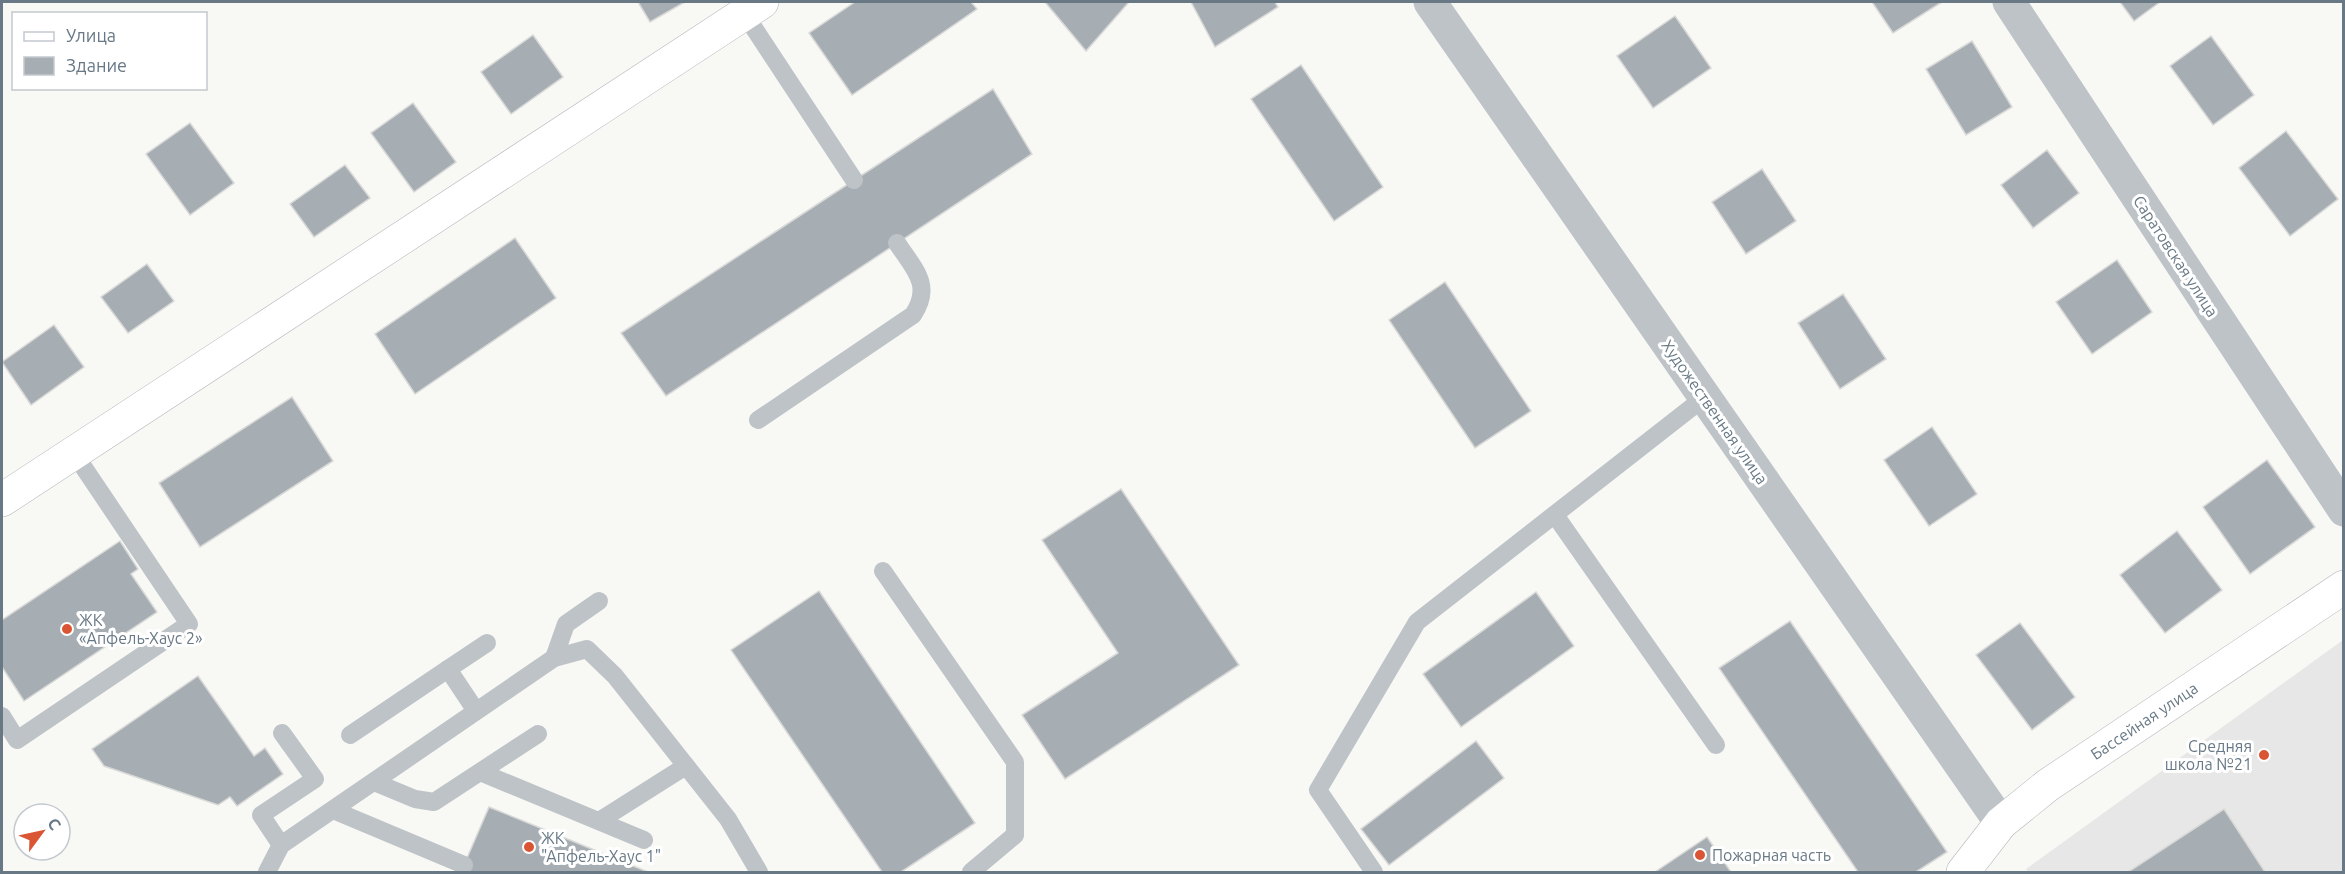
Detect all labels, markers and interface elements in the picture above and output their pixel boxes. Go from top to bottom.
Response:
legend [12,12,207,90]
text: Улица [66,25,116,45]
text: Здание [66,55,127,75]
street label: Саратовская улица [2130,192,2222,320]
street label: Художественная улица [1658,337,1772,487]
place label: ЖК «Апфель-Хаус 2» [79,611,202,647]
marker: ЖК «Апфель-Хаус 2» [60,622,74,636]
street label: Бассейная улица [2087,679,2201,763]
place label: Средняя школа №21 [2165,737,2252,773]
marker: Средняя школа №21 [2257,748,2271,762]
north arrow [12,802,72,862]
text: С [44,815,65,833]
place label: ЖК "Апфель-Хаус 1" [541,829,661,865]
marker: ЖК "Апфель-Хаус 1" [522,840,536,854]
place label: Пожарная часть [1712,846,1831,864]
marker: Пожарная часть [1693,848,1707,862]

